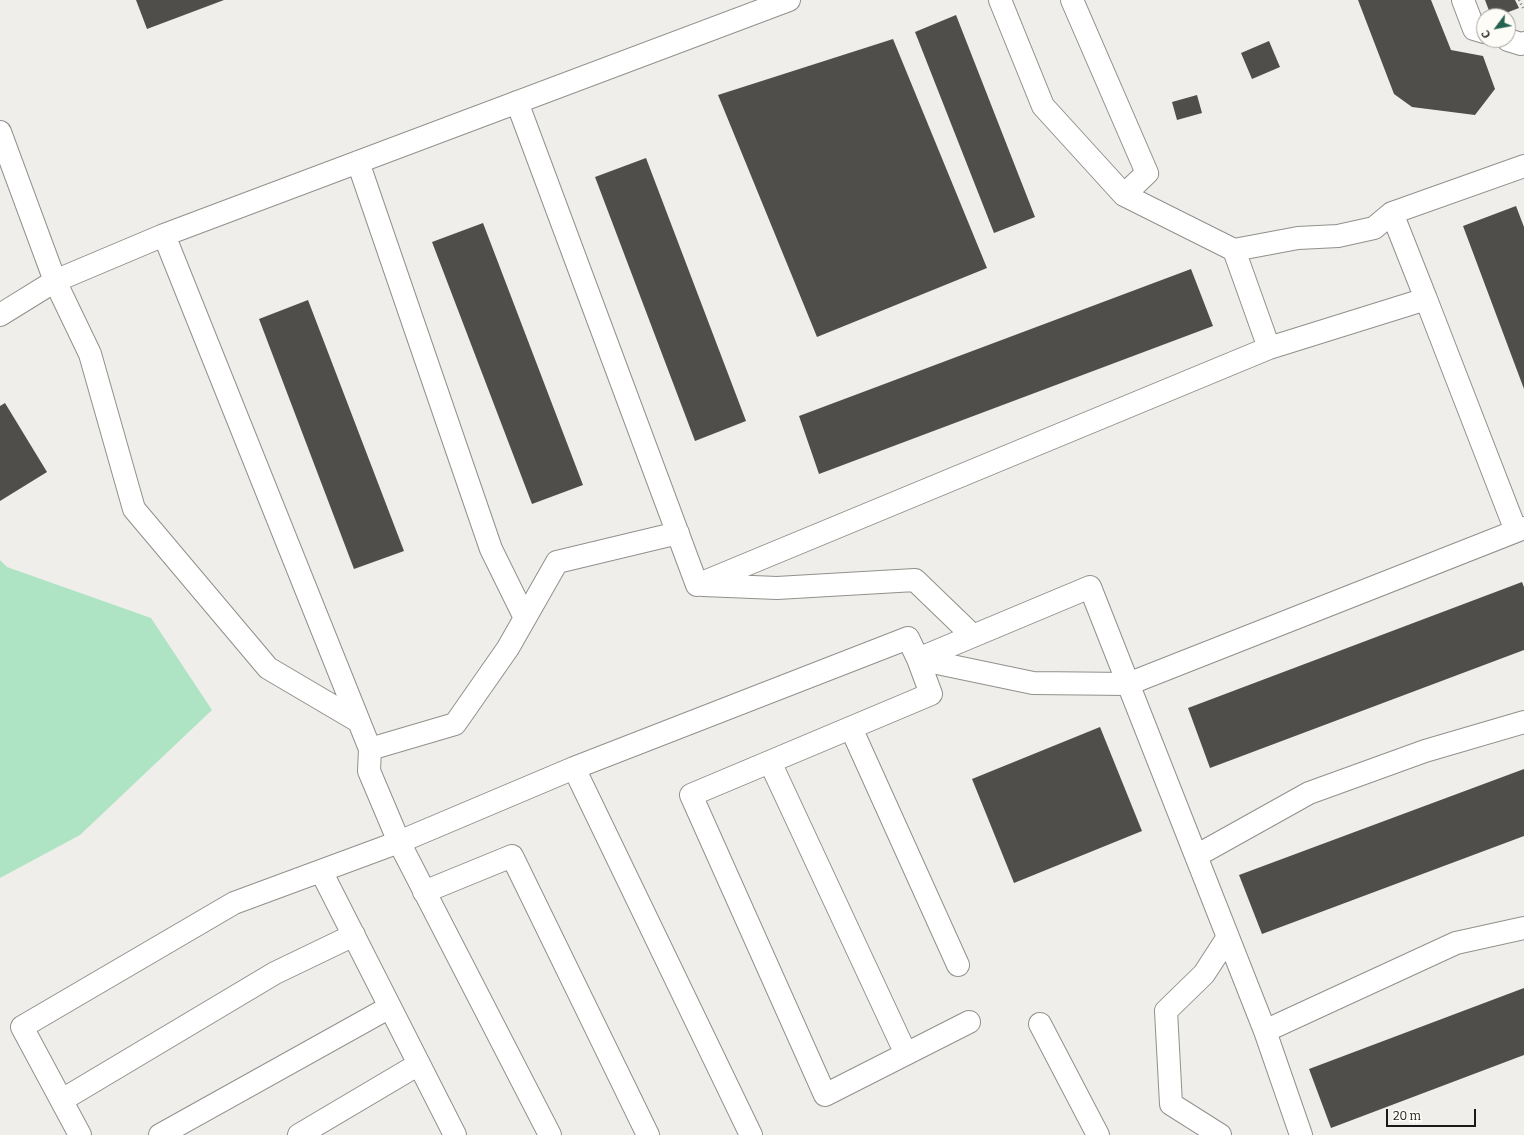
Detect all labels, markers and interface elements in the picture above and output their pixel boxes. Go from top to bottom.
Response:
north arrow [1476,8,1516,48]
text: С [1479,28,1494,40]
scale bar [1388,1101,1478,1127]
text: 20 m [1393,1109,1421,1123]

